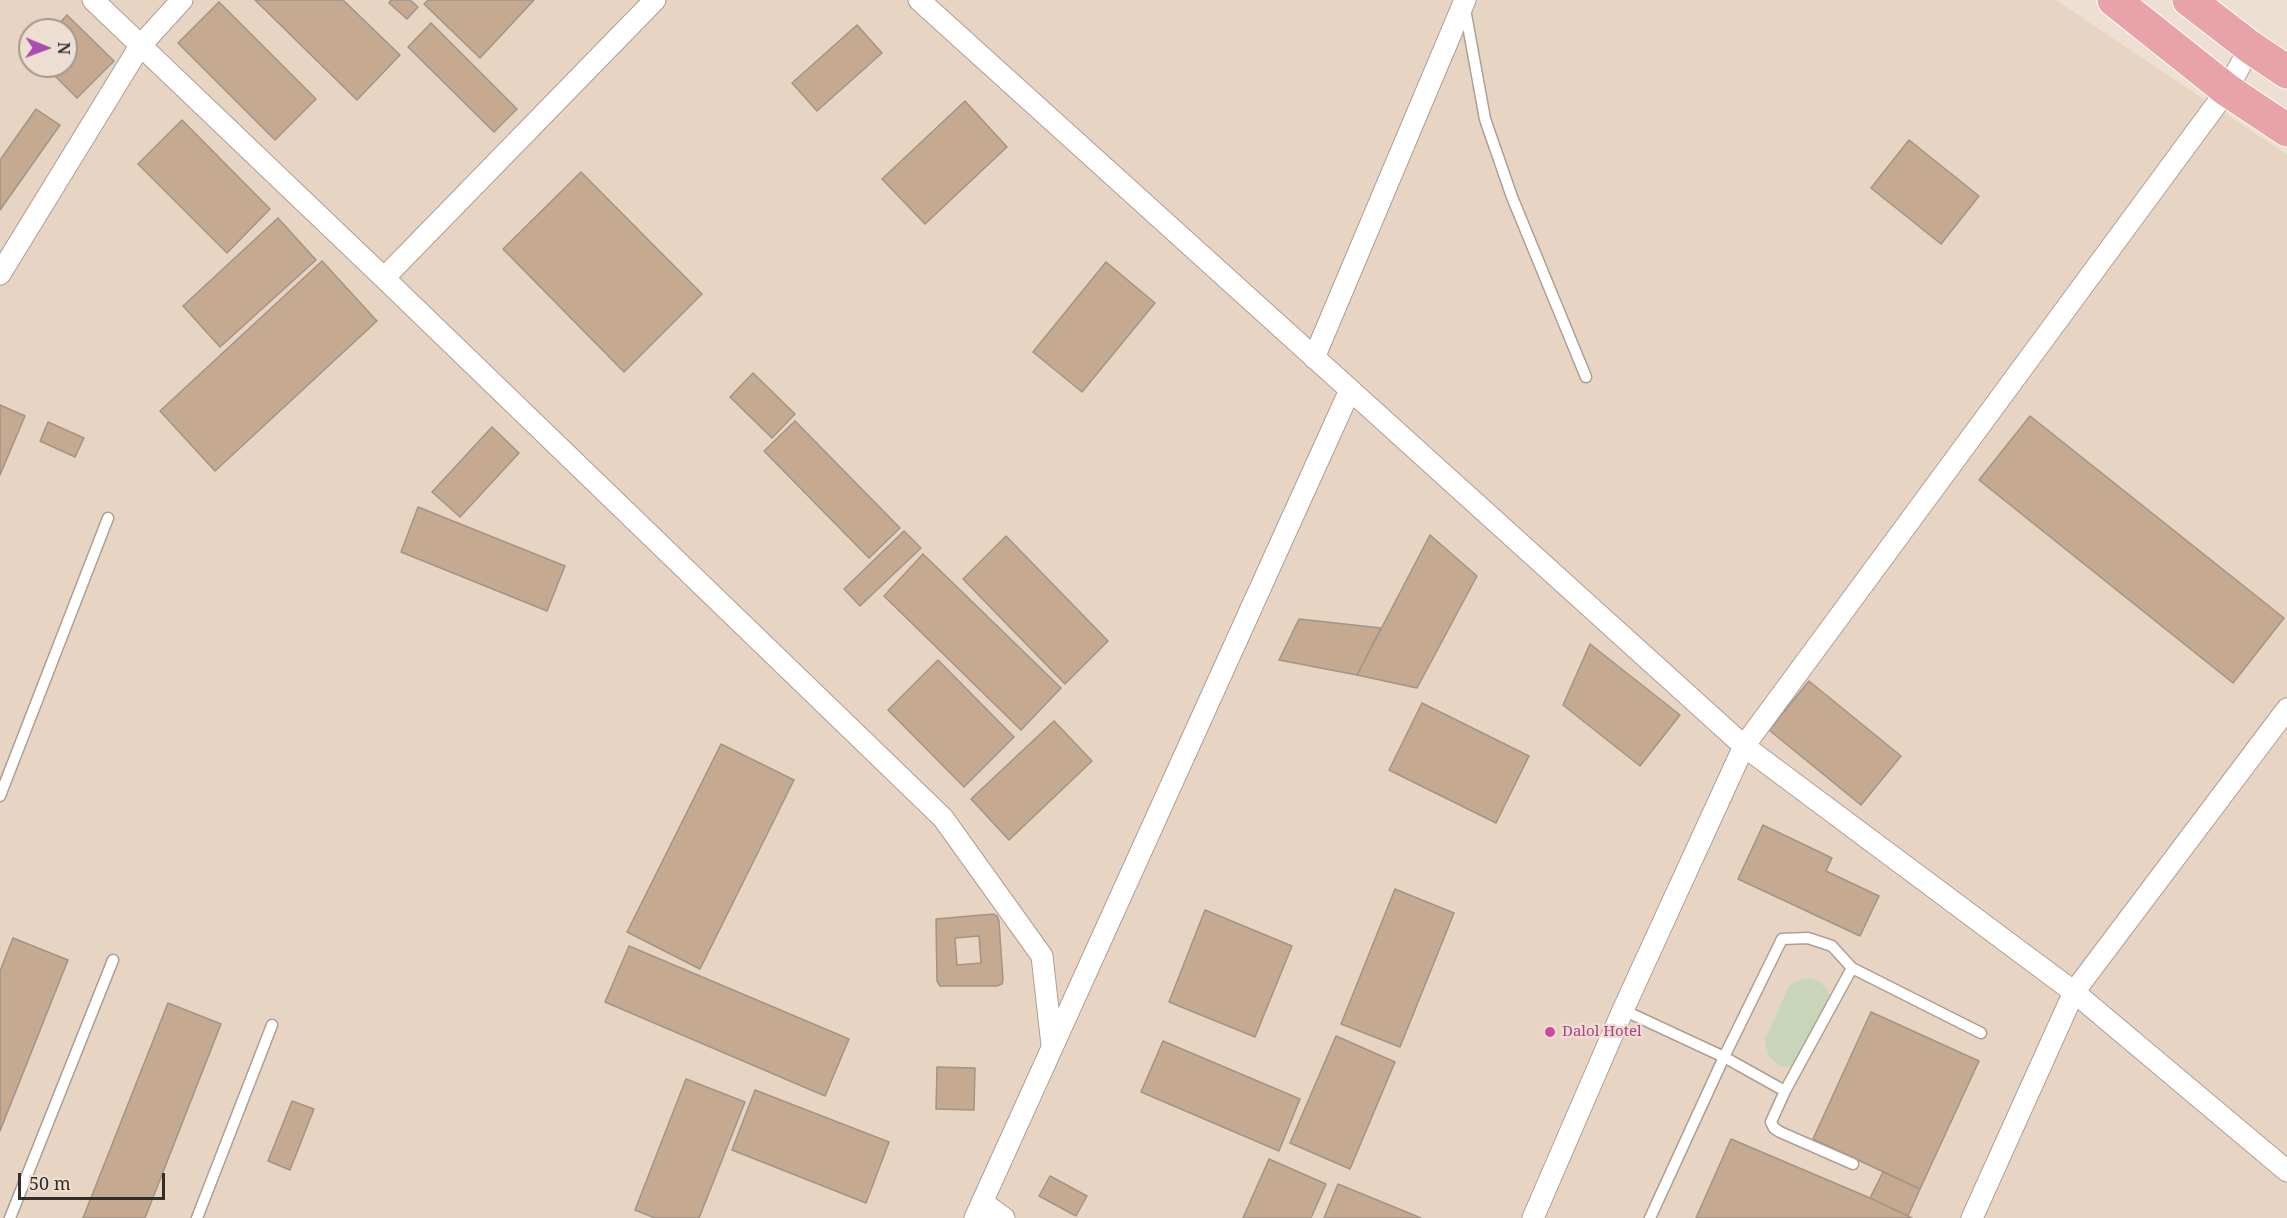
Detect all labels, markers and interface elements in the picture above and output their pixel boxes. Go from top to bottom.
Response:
north arrow [18,18,78,78]
text: N [53,42,75,55]
place label: Dalol Hotel [1562,1023,1642,1041]
marker: Dalol Hotel [1543,1025,1557,1039]
scale bar [21,1161,168,1199]
text: 50 m [29,1171,71,1195]

